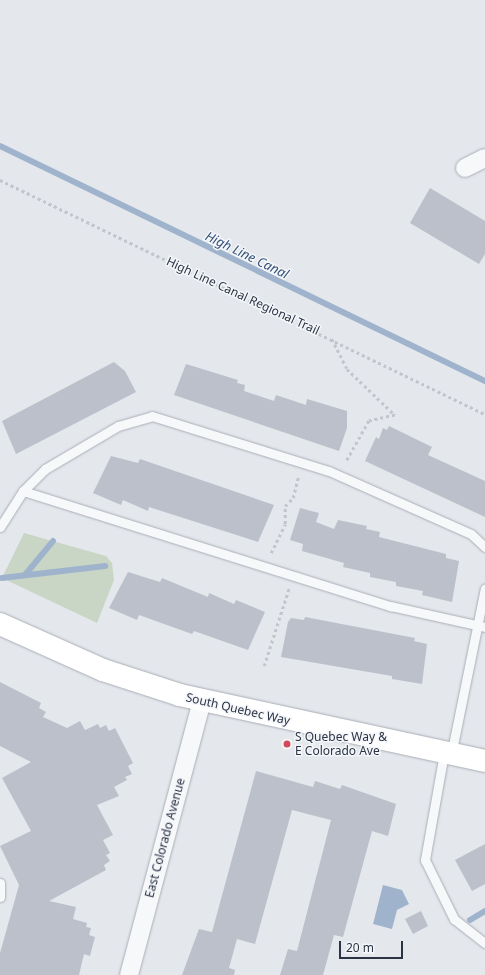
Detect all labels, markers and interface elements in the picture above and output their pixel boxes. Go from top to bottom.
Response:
water label: High Line Canal [203,228,291,282]
street label: High Line Canal Regional Trail [164,254,322,338]
street label: South Quebec Way [185,690,291,728]
place label: S Quebec Way & E Colorado Ave [295,730,387,758]
marker: S Quebec Way & E Colorado Ave [282,739,292,749]
street label: East Colorado Avenue [142,777,188,899]
scale bar [341,933,405,959]
text: 20 m [346,939,374,956]

